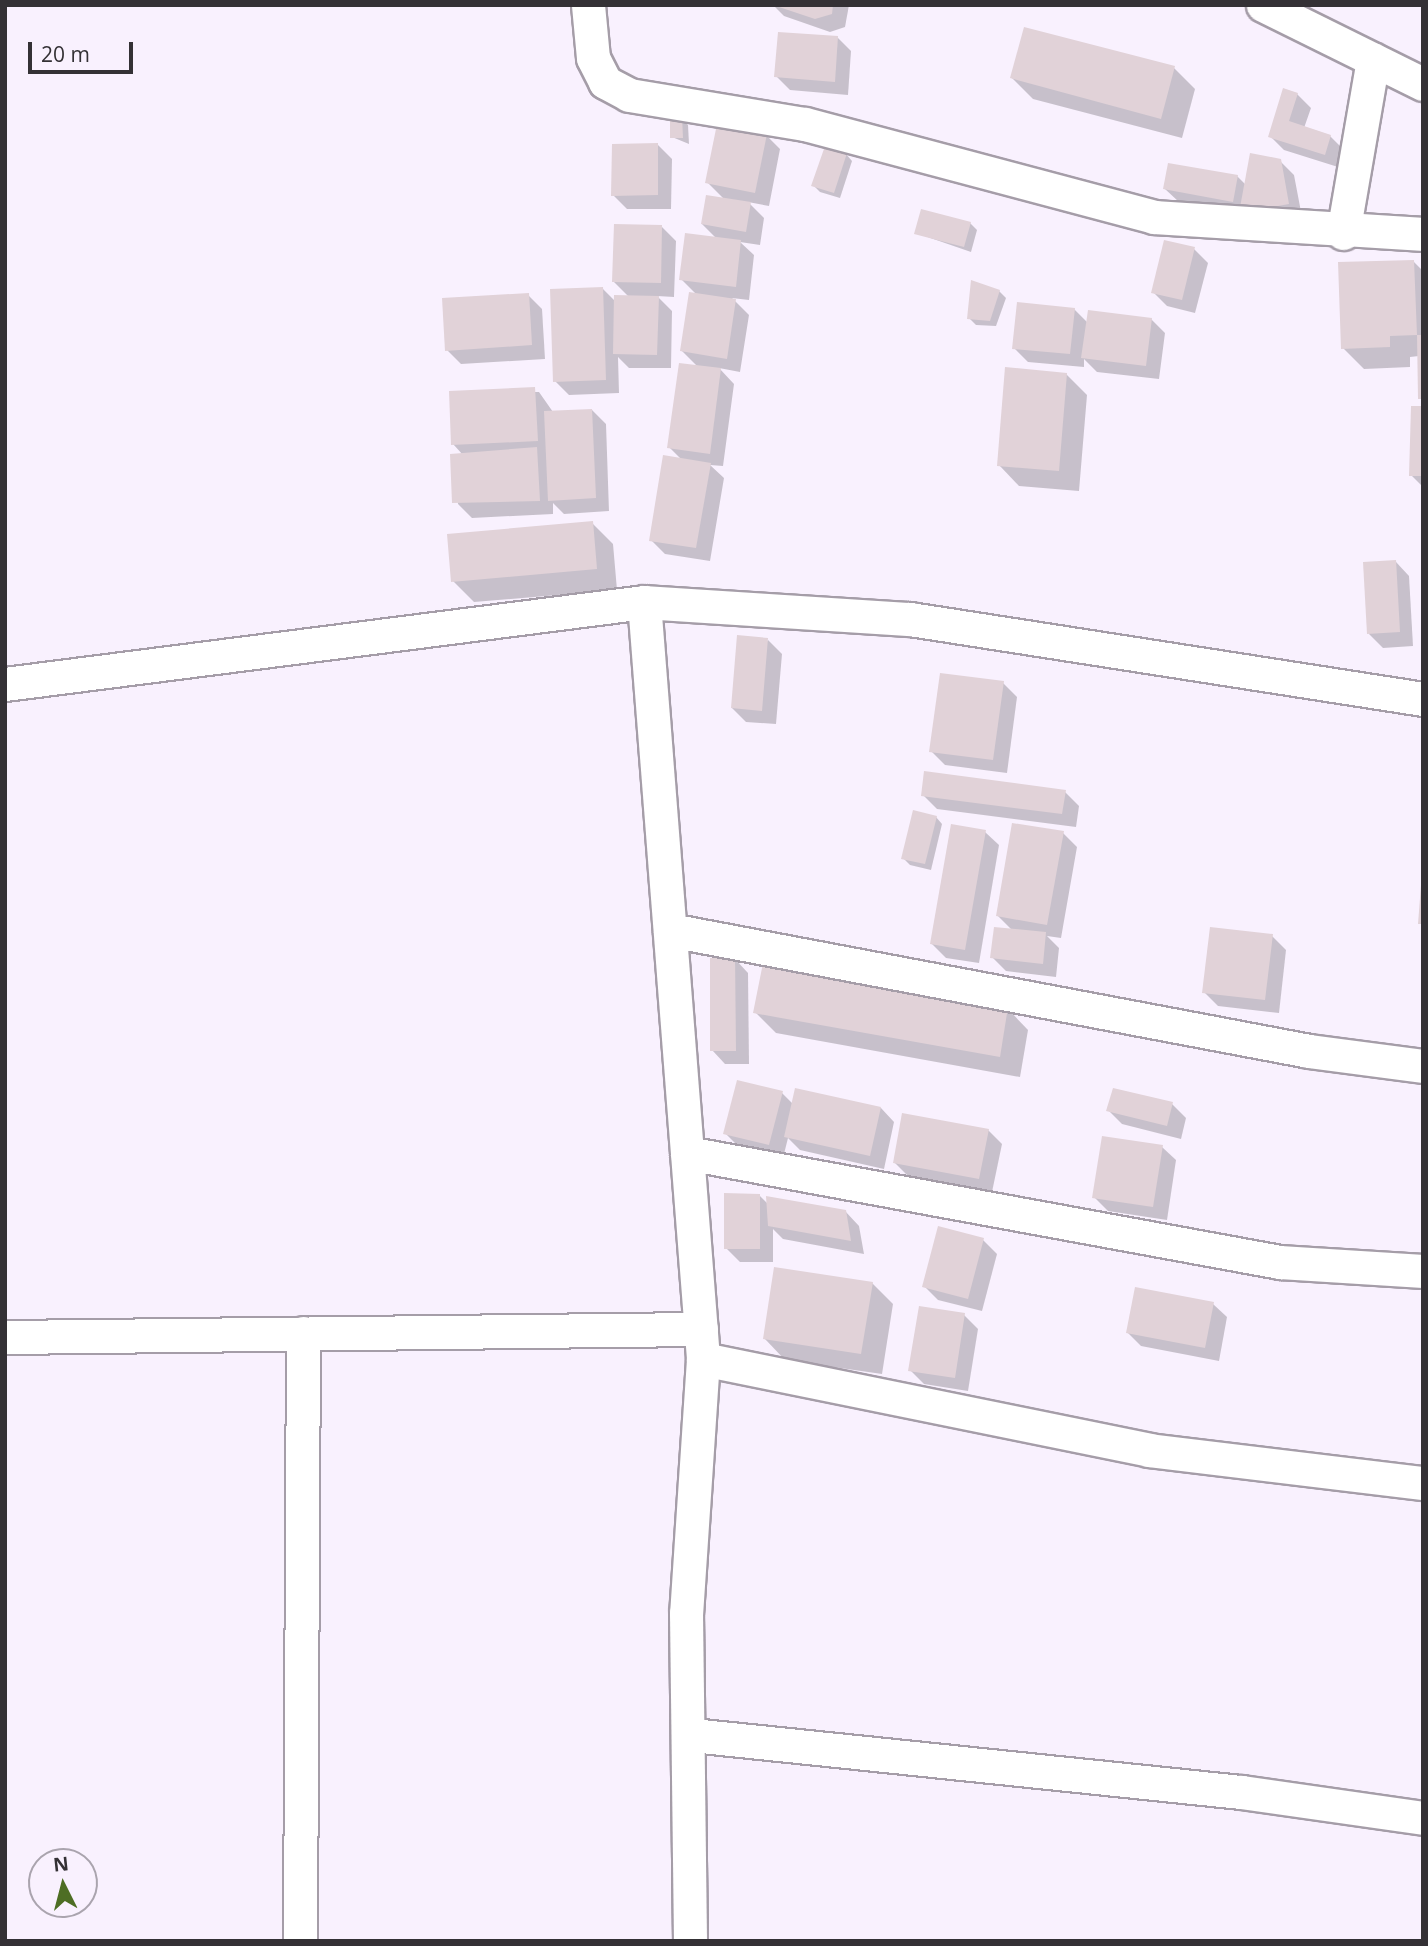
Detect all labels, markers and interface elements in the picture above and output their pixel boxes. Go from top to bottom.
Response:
scale bar [32,28,136,72]
text: 20 m [41,40,90,68]
north arrow [28,1848,98,1918]
text: N [52,1850,70,1878]

